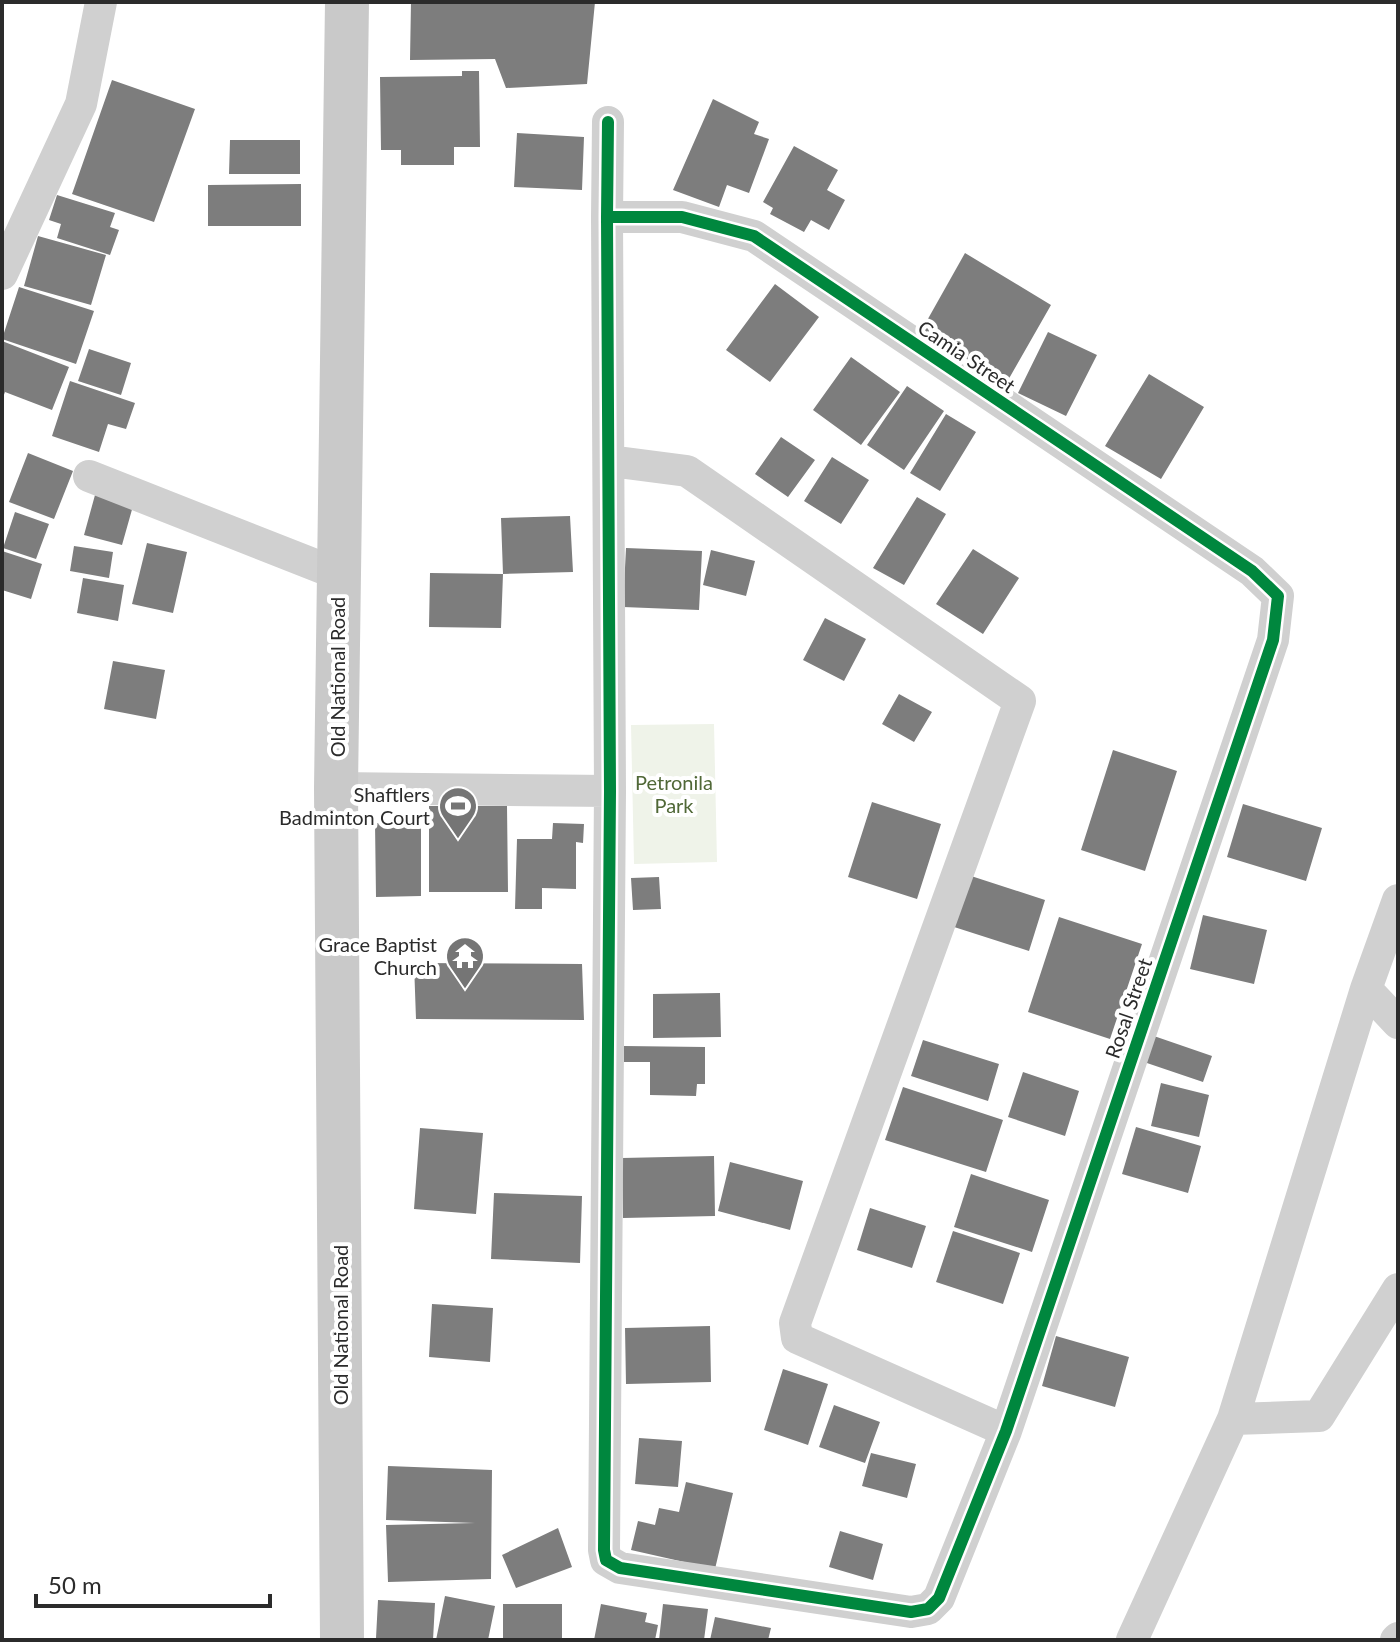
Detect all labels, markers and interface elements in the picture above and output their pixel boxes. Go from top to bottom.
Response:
street label: Camia Street [914,315,1020,397]
street label: Old National Road [325,597,349,757]
park label: Petronila Park [635,770,713,817]
place label: Shaftlers Badminton Court [279,782,430,829]
sports icon: Shaftlers Badminton Court [437,785,479,840]
place label: Grace Baptist Church [319,932,437,979]
temple icon: Grace Baptist Church [444,935,486,990]
street label: Rosal Street [1100,955,1156,1061]
street label: Old National Road [328,1245,352,1405]
scale bar [36,1558,270,1608]
text: 50 m [48,1570,102,1599]

